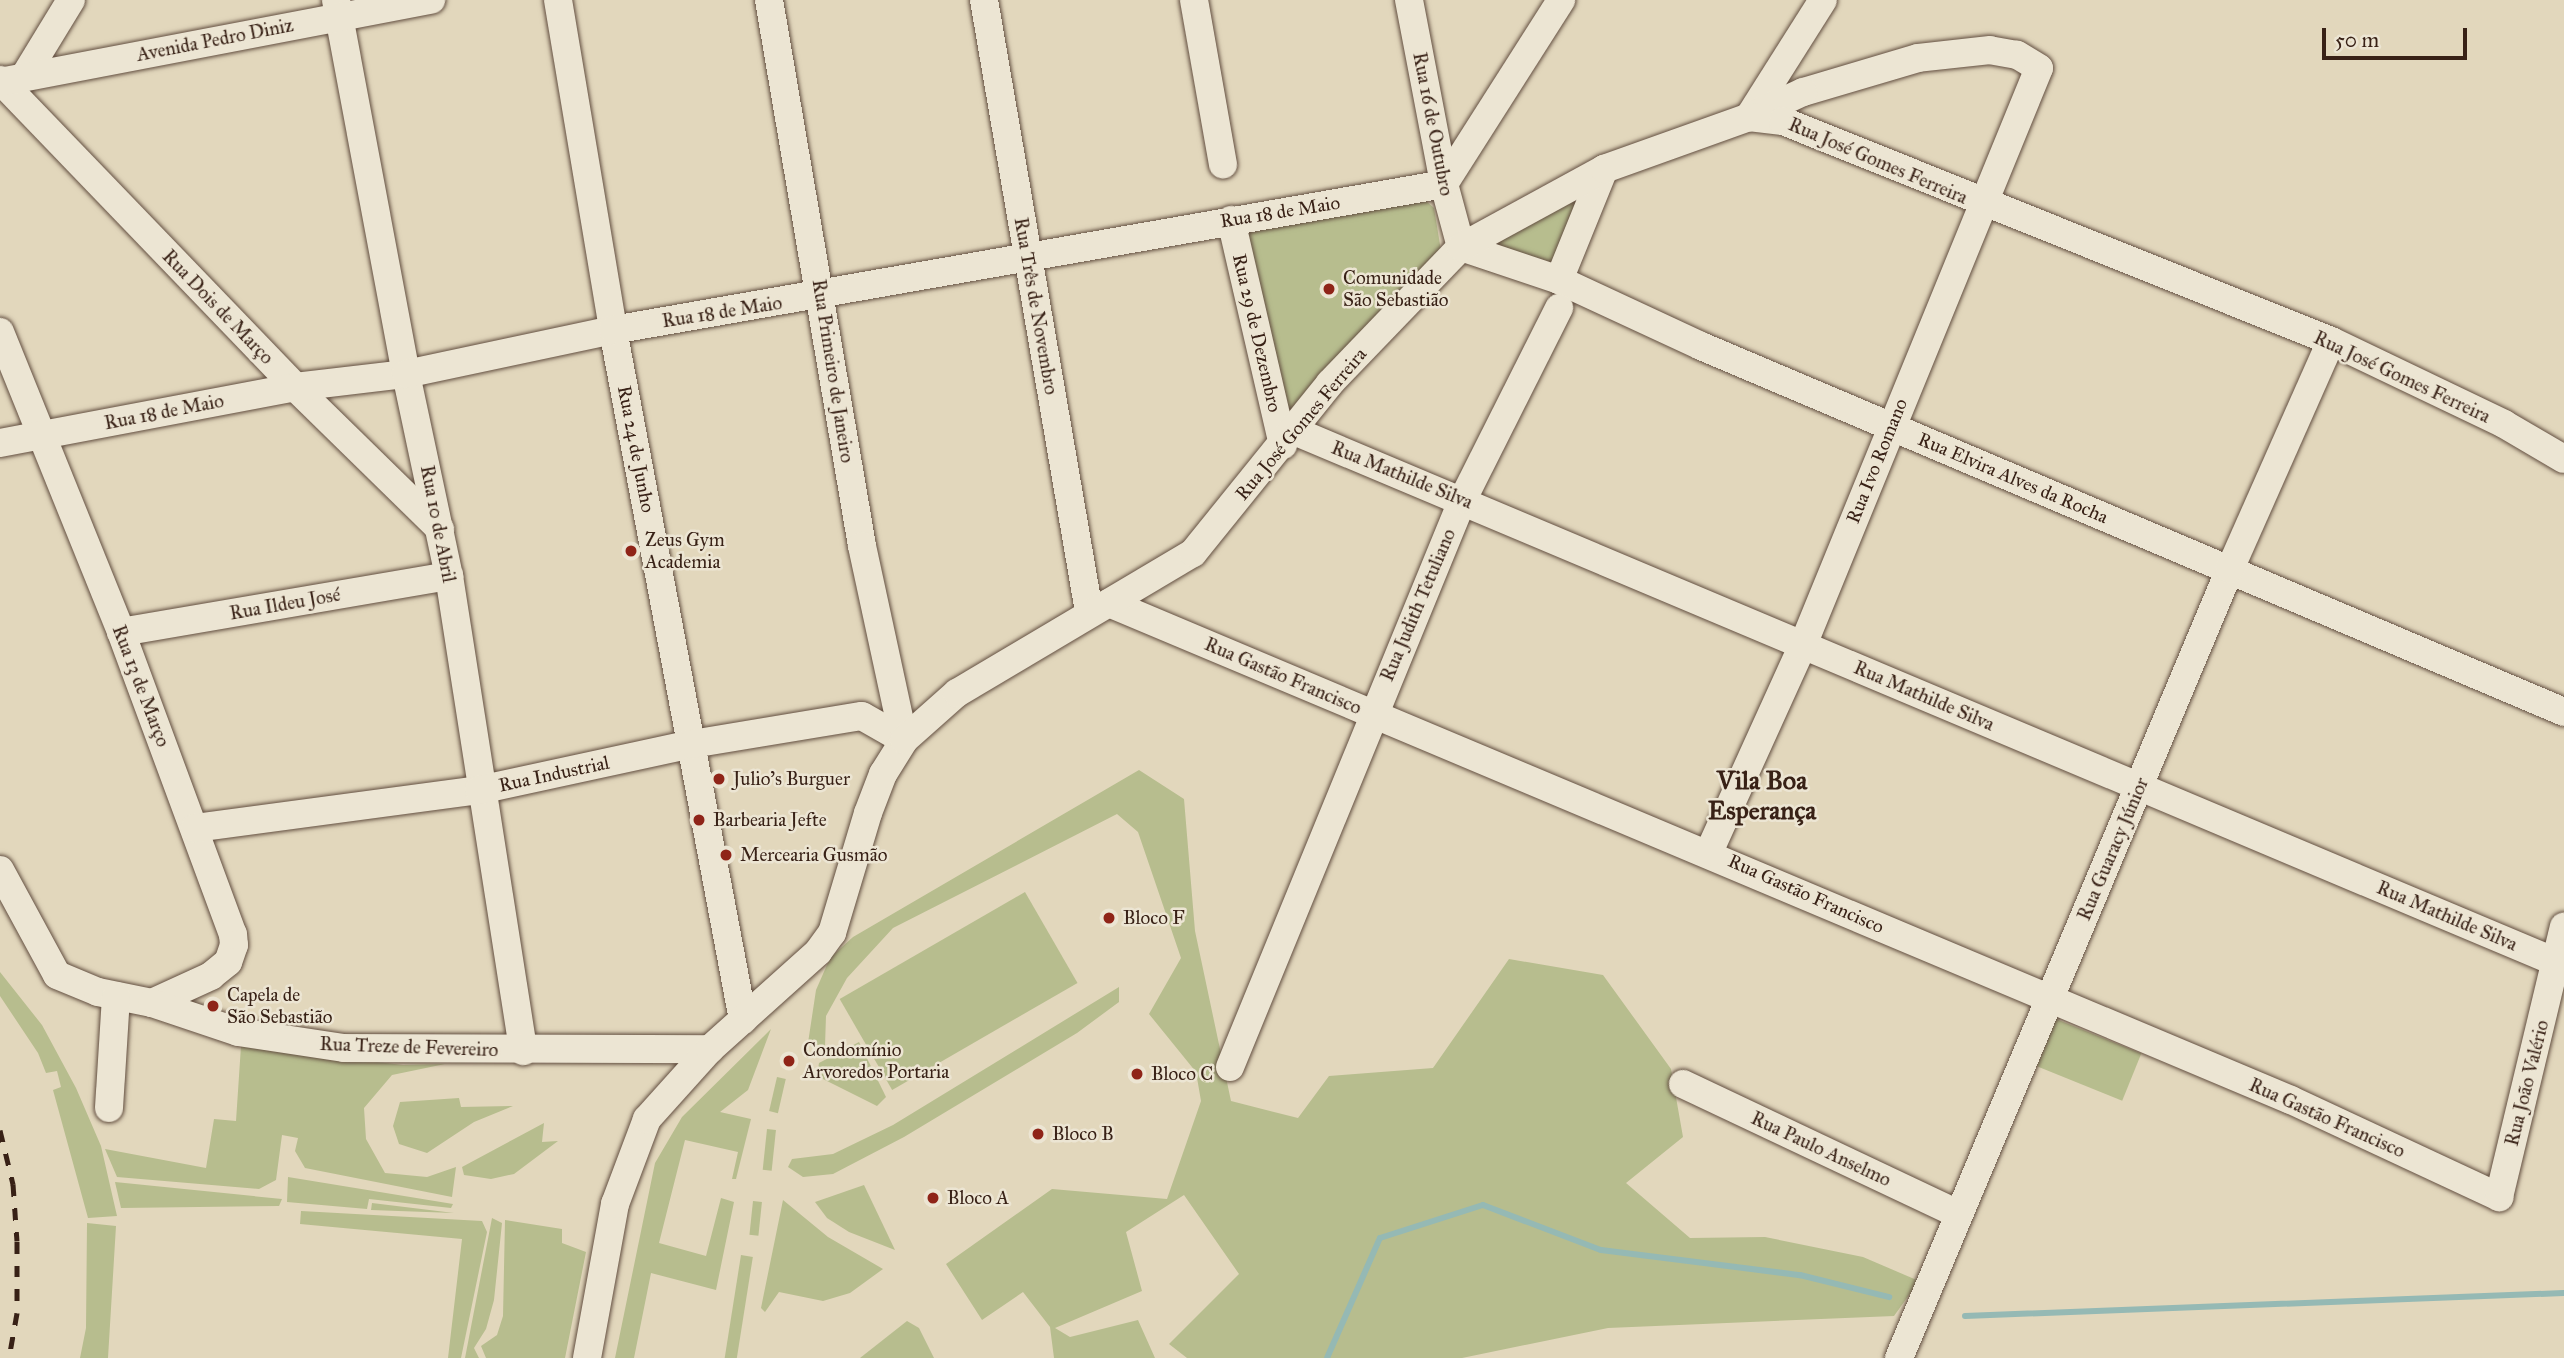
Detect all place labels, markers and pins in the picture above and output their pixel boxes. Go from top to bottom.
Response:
place label: Comunidade São Sebastião [1343,267,1448,311]
marker: Comunidade São Sebastião [1321,281,1337,297]
place label: Zeus Gym Academia [645,529,725,573]
marker: Zeus Gym Academia [623,543,639,559]
place label: Julio's Burguer [733,768,850,790]
marker: Julio's Burguer [711,771,727,787]
place label: Barbearia Jefte [713,809,827,831]
marker: Barbearia Jefte [691,812,707,828]
place label: Mercearia Gusmão [740,844,887,866]
marker: Mercearia Gusmão [718,847,734,863]
place label: Bloco F [1123,907,1185,929]
marker: Bloco F [1101,910,1117,926]
place label: Capela de São Sebastião [227,984,332,1028]
marker: Capela de São Sebastião [205,998,221,1014]
place label: Condomínio Arvoredos Portaria [803,1039,949,1083]
marker: Condomínio Arvoredos Portaria [781,1053,797,1069]
place label: Bloco C [1151,1063,1213,1085]
marker: Bloco C [1129,1066,1145,1082]
place label: Bloco B [1052,1123,1114,1145]
marker: Bloco B [1030,1126,1046,1142]
place label: Bloco A [947,1187,1009,1209]
marker: Bloco A [925,1190,941,1206]

